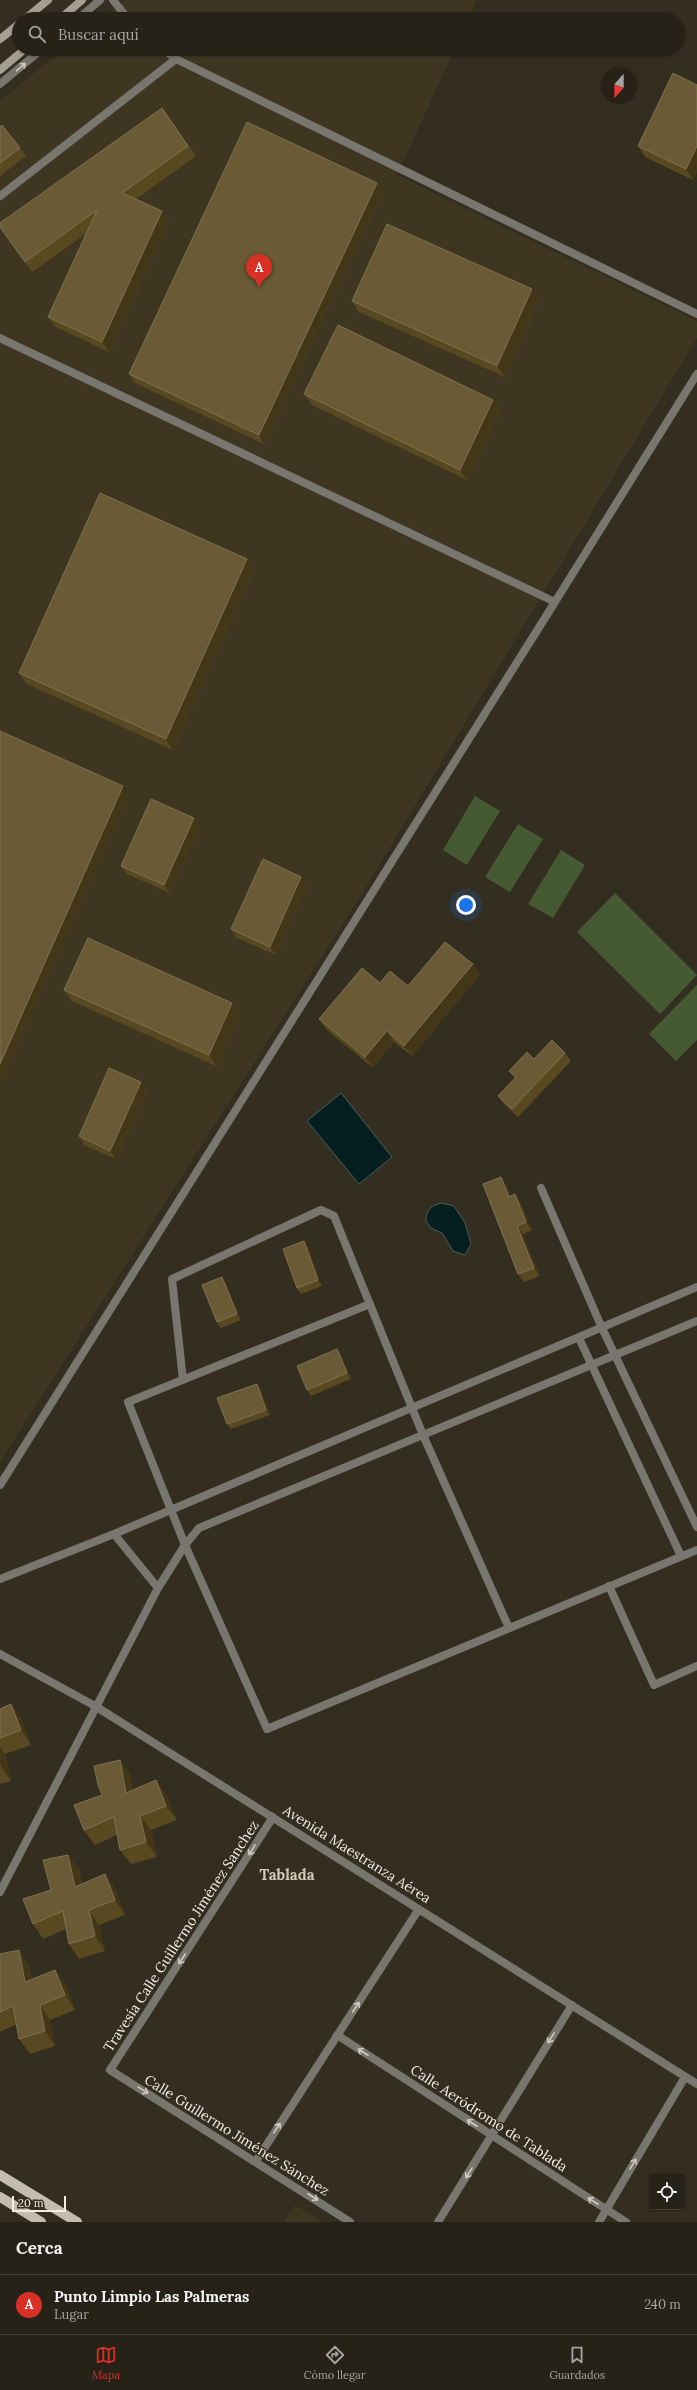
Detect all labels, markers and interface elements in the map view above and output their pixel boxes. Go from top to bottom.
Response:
search box [12,12,685,56]
icon: search [26,23,48,45]
text: Buscar aquí [58,25,139,44]
one-way arrow [16,62,26,71]
north arrow [601,68,637,104]
pin: A [246,254,272,287]
your location [456,895,476,915]
street label: Avenida Maestranza Aérea [279,1800,434,1907]
street label: Travesía Calle Guillermo Jiménez Sanchez [99,1817,263,2055]
one-way arrow [248,1844,256,1855]
district label: Tablada [259,1865,315,1884]
one-way arrow [178,1953,186,1965]
one-way arrow [352,2001,360,2013]
one-way arrow [547,2032,555,2044]
one-way arrow [358,2048,369,2056]
street label: Calle Aeródromo de Tablada [407,2060,571,2176]
street label: Calle Guillermo Jiménez Sánchez [141,2070,333,2200]
one-way arrow [138,2086,149,2095]
one-way arrow [467,2119,478,2127]
one-way arrow [273,2123,281,2134]
one-way arrow [630,2158,638,2170]
one-way arrow [464,2167,472,2179]
map controls [649,2174,685,2210]
button: locate [649,2174,685,2210]
one-way arrow [307,2193,318,2202]
scale bar [12,2194,66,2213]
text: 20 m [18,2196,43,2210]
one-way arrow [588,2197,599,2205]
text: Cerca [16,2237,63,2259]
text: Punto Limpio Las Palmeras [54,2287,249,2306]
text: A [25,2296,33,2313]
text: 240 m [644,2296,681,2313]
text: Lugar [54,2306,89,2323]
tab: Mapa [92,2344,120,2382]
tab: Cómo llegar [304,2344,366,2382]
tab: Guardados [549,2344,605,2382]

